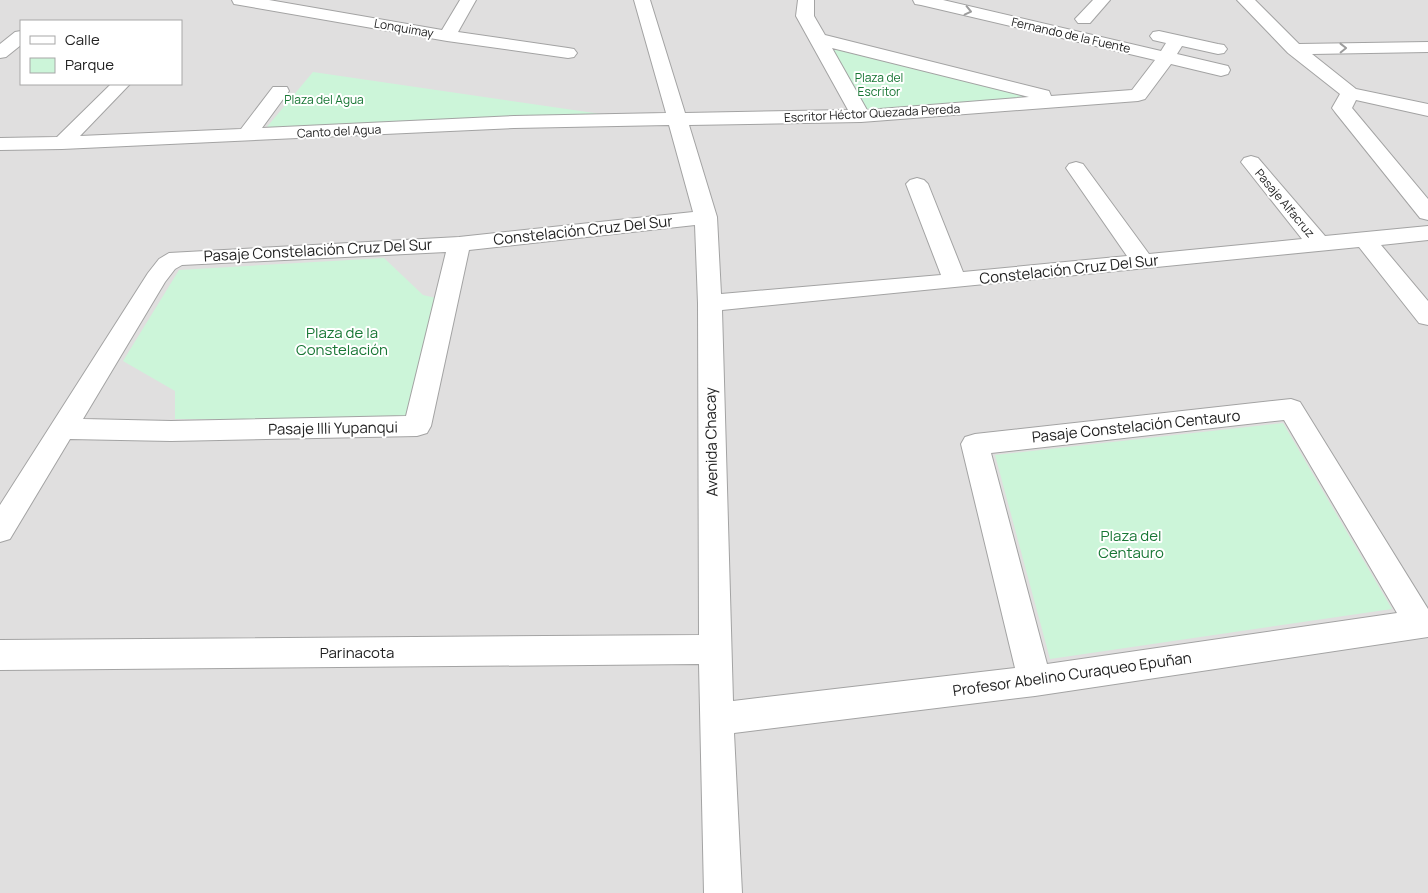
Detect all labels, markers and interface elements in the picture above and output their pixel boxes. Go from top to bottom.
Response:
one-way arrow [964,5,973,16]
street label: Fernando de la Fuente [1010,13,1132,57]
street label: Lonquimay [373,14,436,42]
legend [20,20,182,85]
text: Calle [65,29,100,50]
one-way arrow [1340,43,1347,53]
text: Parque [65,54,114,75]
park label: Plaza del Escritor [855,69,903,100]
park label: Plaza del Agua [284,91,364,108]
street label: Escritor Héctor Quezada Pereda [783,100,961,126]
street label: Canto del Agua [296,120,382,142]
street label: Pasaje Alfacruz [1251,165,1319,241]
street label: Constelación Cruz Del Sur [492,210,674,250]
street label: Pasaje Constelación Cruz Del Sur [203,233,433,266]
street label: Constelación Cruz Del Sur [978,249,1160,289]
park label: Plaza de la Constelación [296,322,388,360]
street label: Avenida Chacay [700,387,722,497]
street label: Pasaje Constelación Centauro [1031,405,1241,447]
street label: Pasaje Illi Yupanqui [268,416,398,440]
park label: Plaza del Centauro [1098,525,1164,563]
street label: Parinacota [320,642,394,663]
street label: Profesor Abelino Curaqueo Epuñan [951,647,1193,701]

